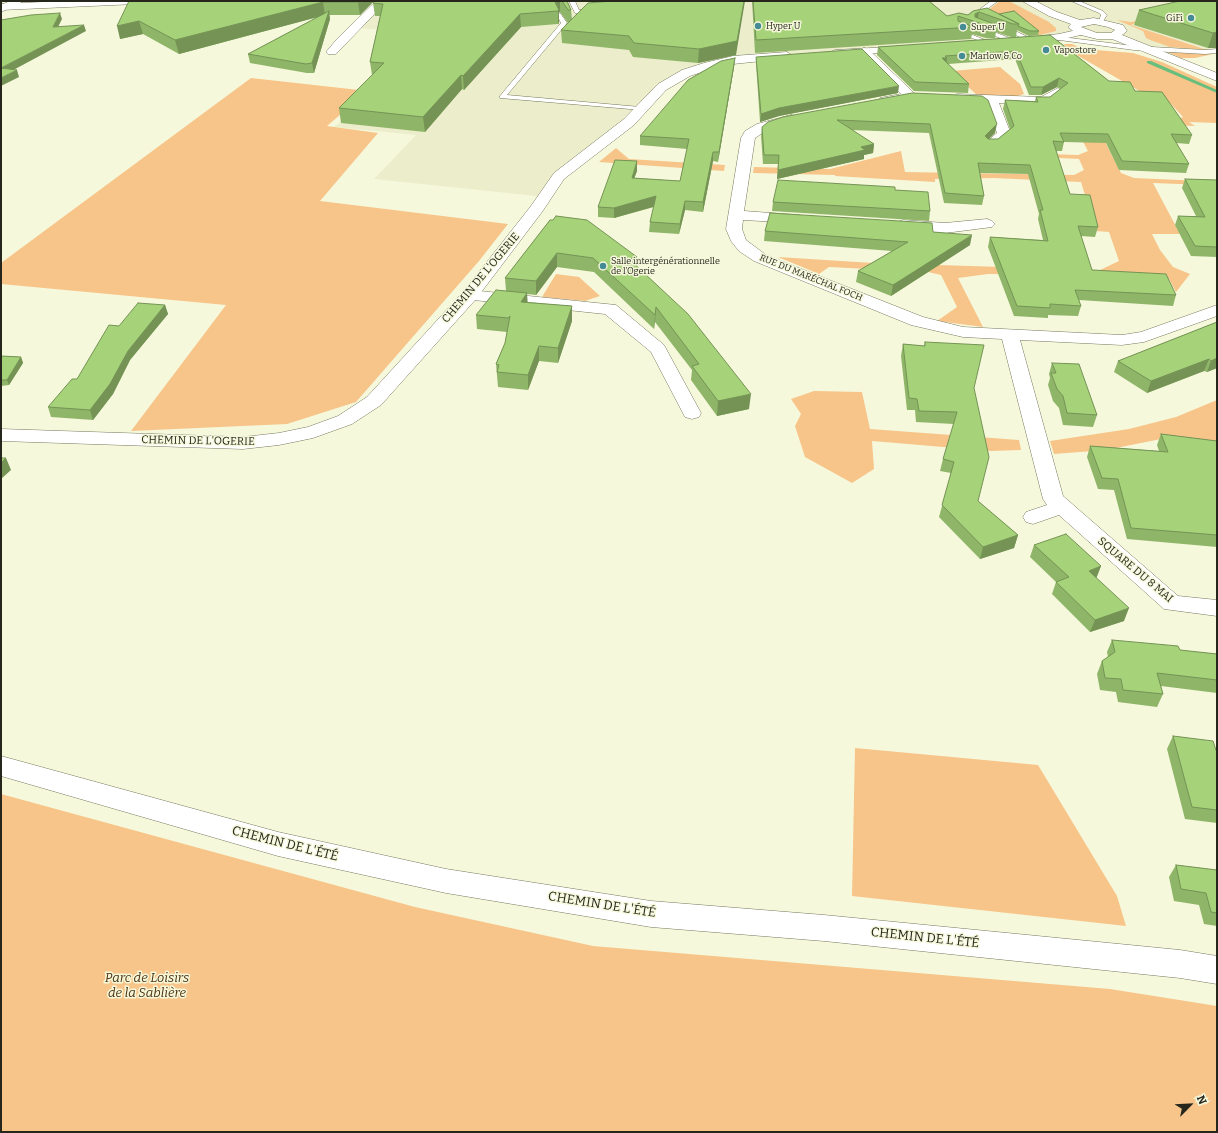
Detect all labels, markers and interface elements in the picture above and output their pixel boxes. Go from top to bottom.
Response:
place label: GiFi [1166,13,1183,23]
marker: GiFi [1186,13,1196,23]
marker: Hyper U [753,21,763,31]
place label: Hyper U [766,21,800,31]
marker: Super U [958,22,968,32]
place label: Super U [971,22,1005,32]
marker: Vapostore [1041,45,1051,55]
place label: Vapostore [1054,45,1096,55]
marker: Marlow & Co [957,51,967,61]
place label: Marlow & Co [970,51,1022,61]
street label: CHEMIN DE L'OGERIE [439,230,523,326]
street label: RUE DU MARÉCHAL FOCH [758,252,864,304]
place label: Salle intergénérationnelle de l’Ogerie [611,256,720,277]
marker: Salle intergénérationnelle de l’Ogerie [598,261,608,271]
street label: CHEMIN DE L'OGERIE [141,433,255,449]
street label: SQUARE DU 8 MAI [1095,535,1175,605]
street label: CHEMIN DE L'ÉTÉ [230,823,340,865]
street label: CHEMIN DE L'ÉTÉ [547,889,657,921]
street label: CHEMIN DE L'ÉTÉ [870,925,980,951]
park label: Parc de Loisirs de la Sablière [105,970,189,1001]
north arrow [1170,1085,1210,1125]
text: N [1194,1093,1209,1106]

